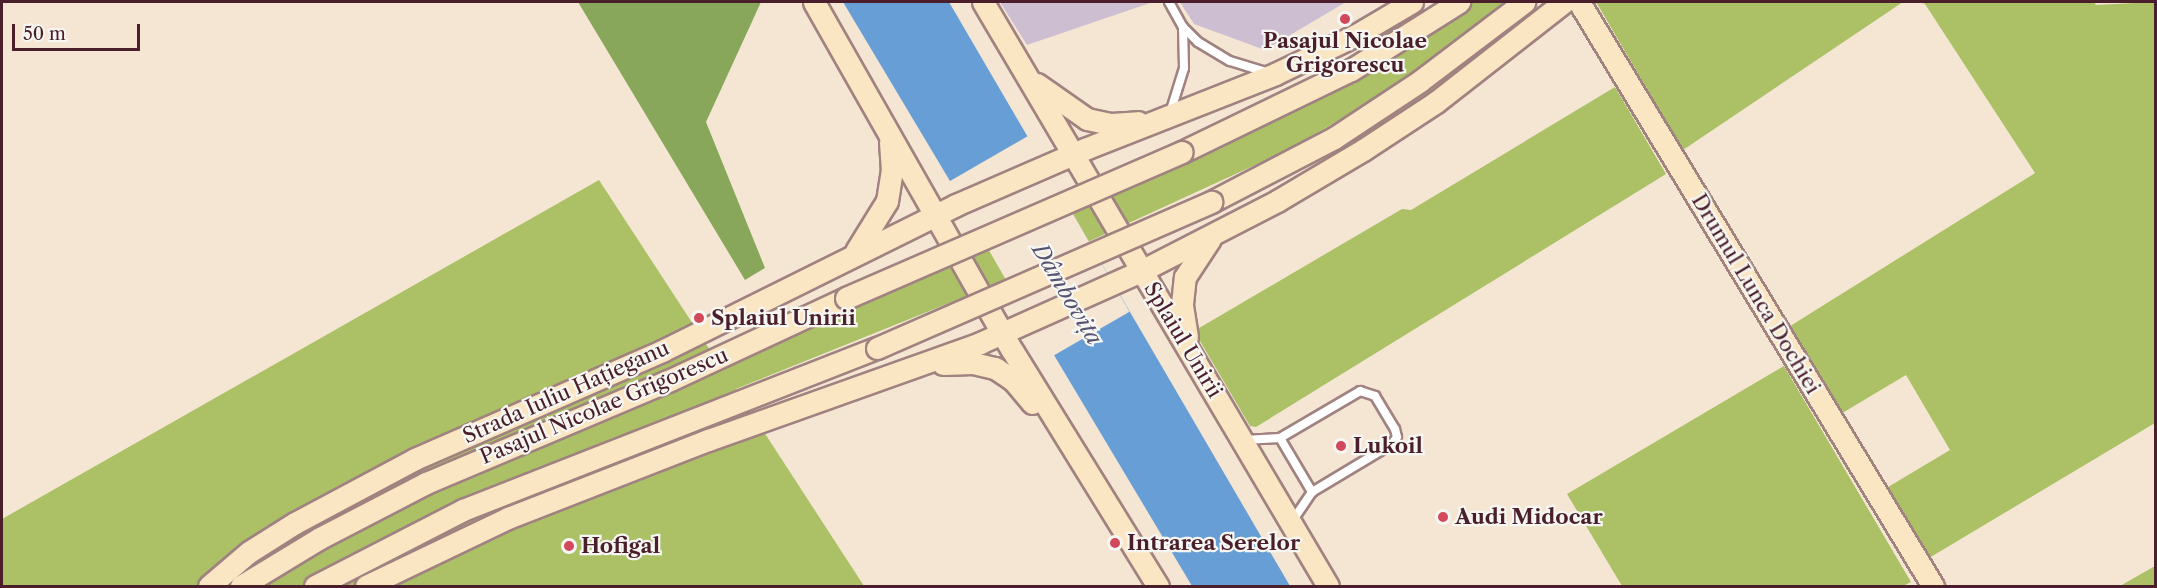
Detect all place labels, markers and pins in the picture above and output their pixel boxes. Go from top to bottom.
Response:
marker: Pasajul Nicolae Grigorescu [1338,12,1352,26]
place label: Pasajul Nicolae Grigorescu [1263,28,1427,78]
place label: Splaiul Unirii [711,305,856,331]
marker: Splaiul Unirii [692,311,706,325]
place label: Lukoil [1353,433,1423,459]
marker: Lukoil [1334,439,1348,453]
place label: Audi Midocar [1455,504,1603,530]
marker: Audi Midocar [1436,510,1450,524]
place label: Intrarea Serelor [1127,530,1300,556]
place label: Hofigal [581,533,660,559]
marker: Intrarea Serelor [1108,536,1122,550]
marker: Hofigal [562,539,576,553]

